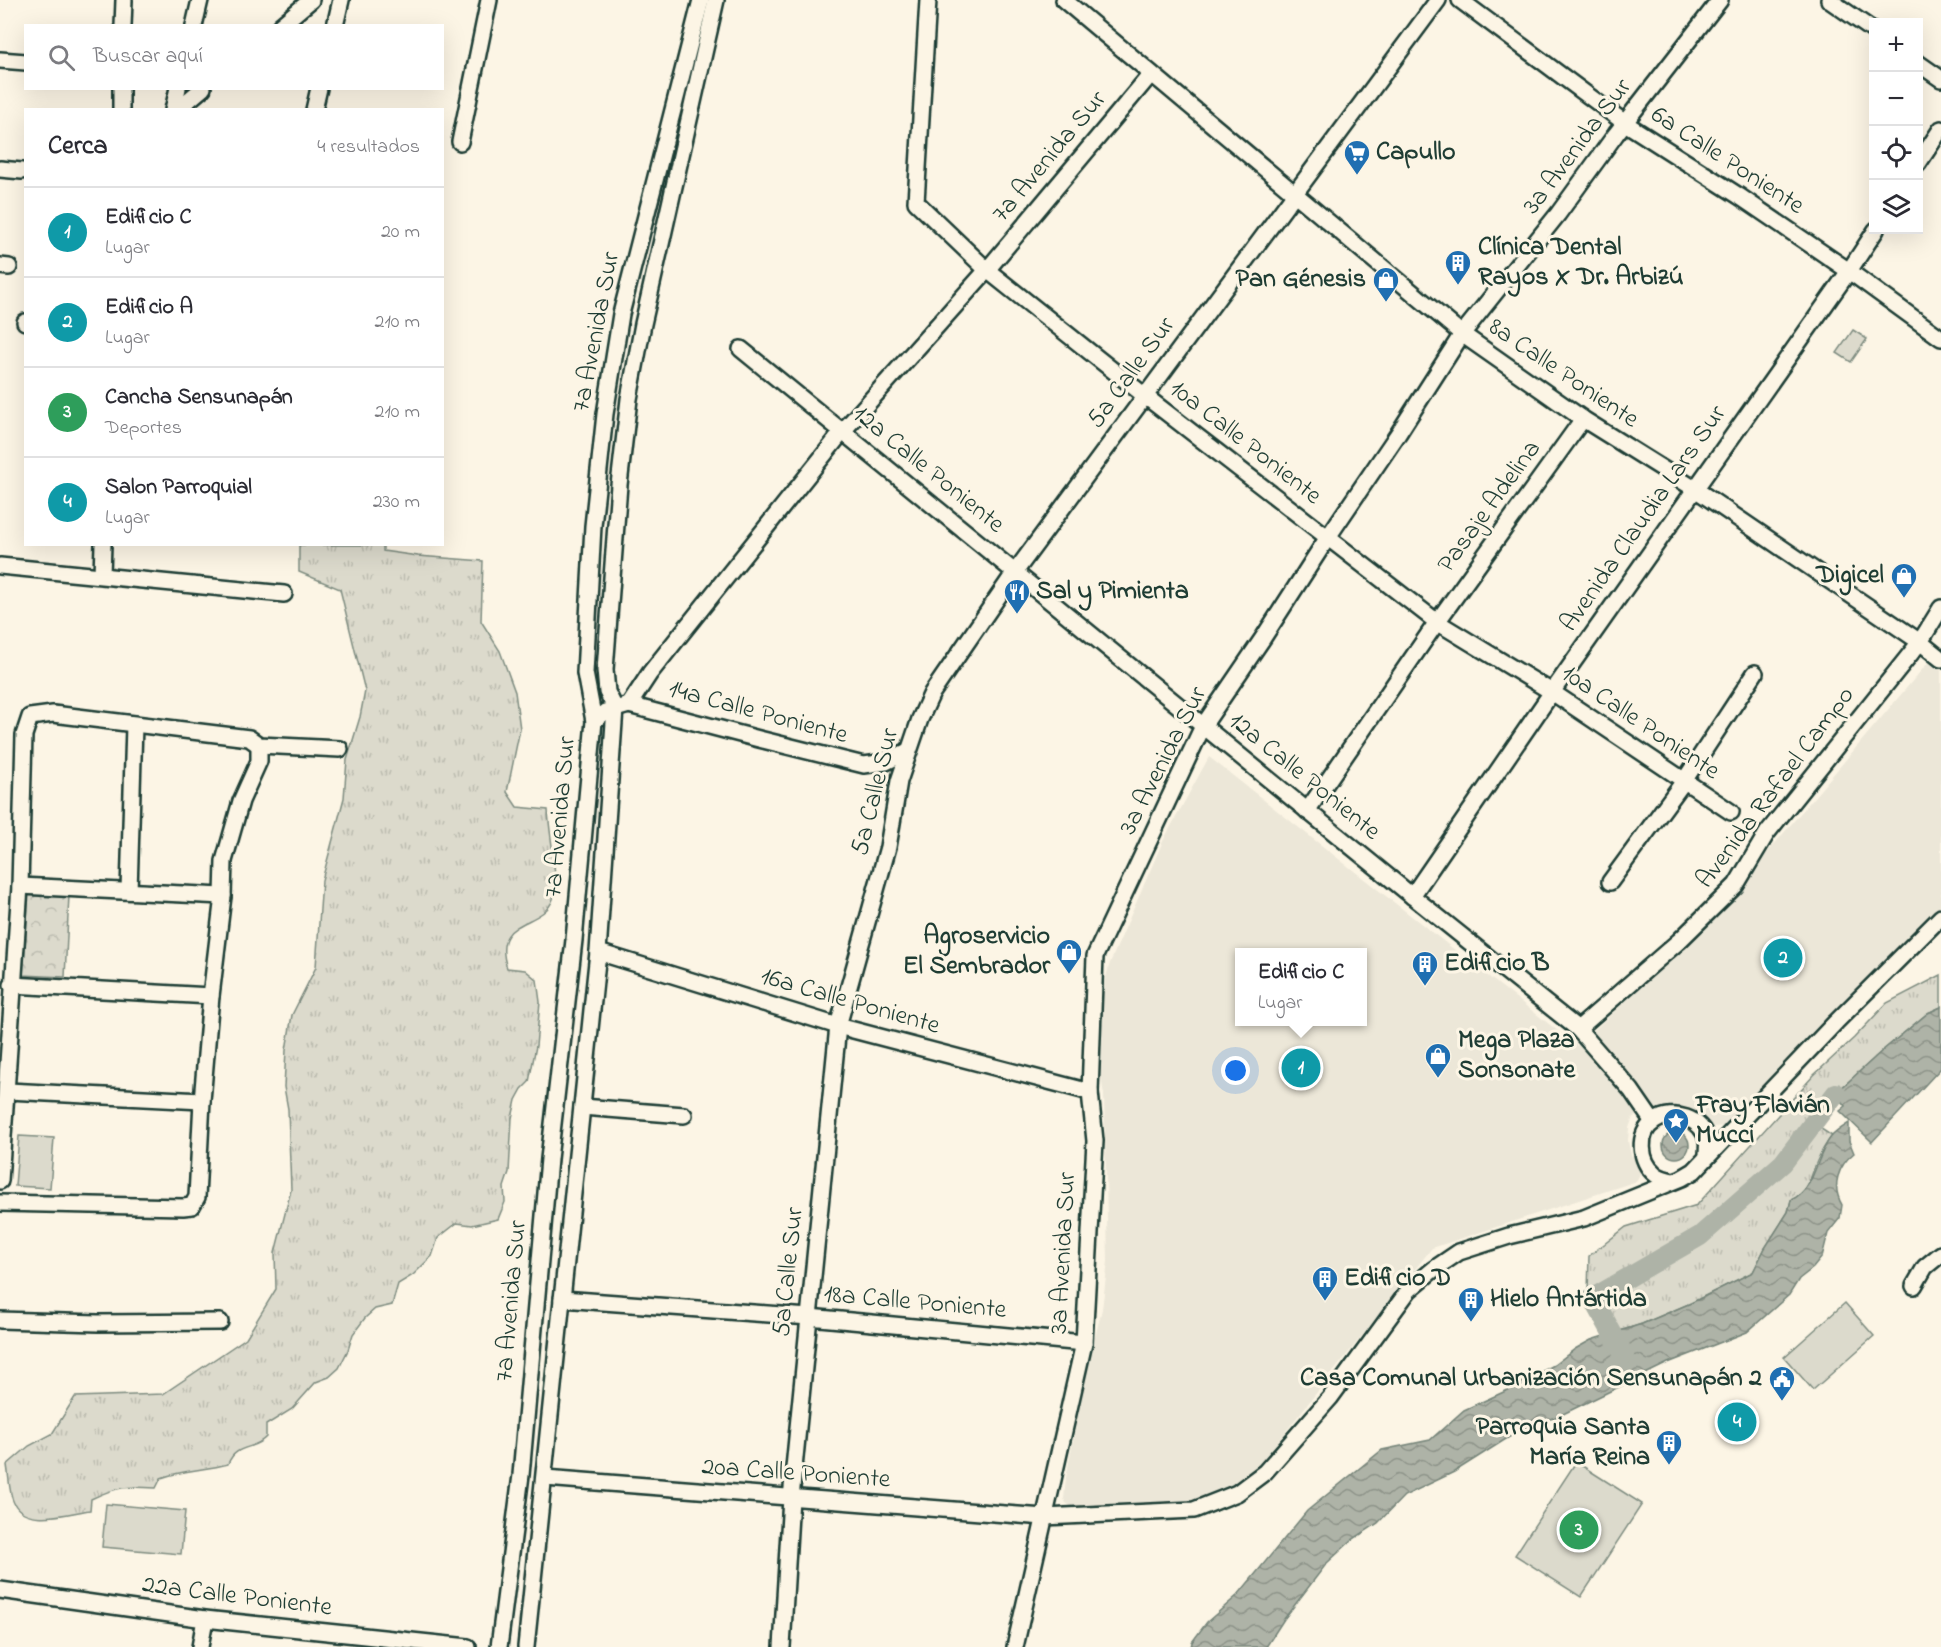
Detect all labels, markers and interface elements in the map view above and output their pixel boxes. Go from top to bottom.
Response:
map controls [1869,18,1923,234]
button: + [1869,18,1923,72]
search box [24,24,444,90]
icon: search [45,41,78,74]
text: Buscar aquí [93,41,203,73]
street label: 3a Avenida Sur [1514,70,1642,223]
button: − [1869,72,1923,126]
street label: 7a Avenida Sur [983,82,1117,231]
street label: 6a Calle Poniente [1643,97,1812,225]
button: locate [1869,126,1923,180]
text: Cerca [48,128,108,166]
text: 4 resultados [317,133,420,162]
place label: Capullo [1376,134,1456,172]
supermarket icon: Capullo [1342,138,1372,176]
button: layers [1869,180,1923,234]
text: Edificio C [105,202,192,234]
text: 1 [64,218,71,247]
text: 20 m [381,218,420,247]
place label: Clínica Dental Rayos X Dr. Arbizú [1478,229,1684,297]
text: Lugar [105,234,150,263]
street label: 7a Avenida Sur [563,248,631,415]
building icon: Clínica Dental Rayos X Dr. Arbizú [1443,248,1473,286]
place label: Pan Génesis [1236,261,1366,299]
shop icon: Pan Génesis [1371,265,1401,303]
text: Edificio A [105,292,193,324]
text: 2 [63,308,72,337]
text: 210 m [375,308,420,337]
street label: 5a Calle Sur [1078,308,1186,437]
street label: 8a Calle Poniente [1480,309,1646,439]
text: Lugar [105,324,150,353]
street label: 10a Calle Poniente [1161,371,1330,515]
text: Cancha Sensunapán [105,382,293,414]
street label: 12a Calle Poniente [844,397,1013,544]
street label: Avenida Claudia Lars Sur [1551,397,1737,640]
text: 3 [63,398,72,427]
text: 210 m [375,398,420,427]
text: Deportes [105,414,182,443]
street label: Pasaje Adelina [1429,433,1551,581]
text: Salon Parroquial [105,472,252,504]
text: 4 [63,488,72,517]
text: 230 m [373,488,420,517]
text: Lugar [105,504,150,533]
place label: Digicel [1815,557,1884,596]
shop icon: Digicel [1889,561,1919,599]
place label: Sal y Pimienta [1036,573,1189,611]
restaurant icon: Sal y Pimienta [1002,577,1032,615]
street label: 10a Calle Poniente [1553,656,1727,791]
street label: 14a Calle Poniente [664,671,852,755]
street label: 3a Avenida Sur [1110,679,1218,842]
street label: Avenida Rafael Campo [1687,679,1865,897]
street label: 12a Calle Poniente [1220,704,1389,851]
street label: 5a Calle Sur [842,723,910,860]
street label: 7a Avenida Sur [535,734,587,899]
place label: Agroservicio El Sembrador [903,918,1051,986]
pin: 2 [1764,936,1802,980]
shop icon: Agroservicio El Sembrador [1054,937,1084,975]
place label: Edificio B [1444,945,1550,983]
popup [1235,948,1367,1026]
building icon: Edificio B [1410,949,1440,987]
text: Edificio C [1258,957,1344,989]
street label: 16a Calle Poniente [756,958,944,1046]
text: Lugar [1258,989,1302,1018]
place label: Mega Plaza Sonsonate [1458,1022,1576,1090]
shop icon: Mega Plaza Sonsonate [1423,1041,1453,1079]
pin: 1 [1282,1046,1320,1090]
your location [1221,1056,1250,1085]
place label: Fray Flavián Mucci [1694,1087,1830,1155]
place icon: Fray Flavián Mucci [1661,1106,1691,1144]
street label: 3a Avenida Sur [1041,1170,1087,1335]
street label: 5a Calle Sur [763,1204,815,1339]
street label: 7a Avenida Sur [486,1218,538,1383]
place label: Edificio D [1344,1260,1451,1298]
building icon: Edificio D [1310,1264,1340,1302]
street label: 18a Calle Poniente [822,1276,1008,1330]
place label: Hielo Antártida [1490,1281,1647,1319]
building icon: Hielo Antártida [1456,1285,1486,1323]
place label: Casa Comunal Urbanización Sensunapán 2 [1300,1360,1762,1398]
public building icon: Casa Comunal Urbanización Sensunapán 2 [1767,1364,1797,1402]
pin: 4 [1718,1400,1756,1444]
place label: Parroquia Santa María Reina [1476,1409,1650,1477]
building icon: Parroquia Santa María Reina [1654,1428,1684,1466]
street label: 20a Calle Poniente [700,1448,892,1500]
pin: 3 [1560,1508,1598,1552]
street label: 22a Calle Poniente [140,1567,334,1628]

